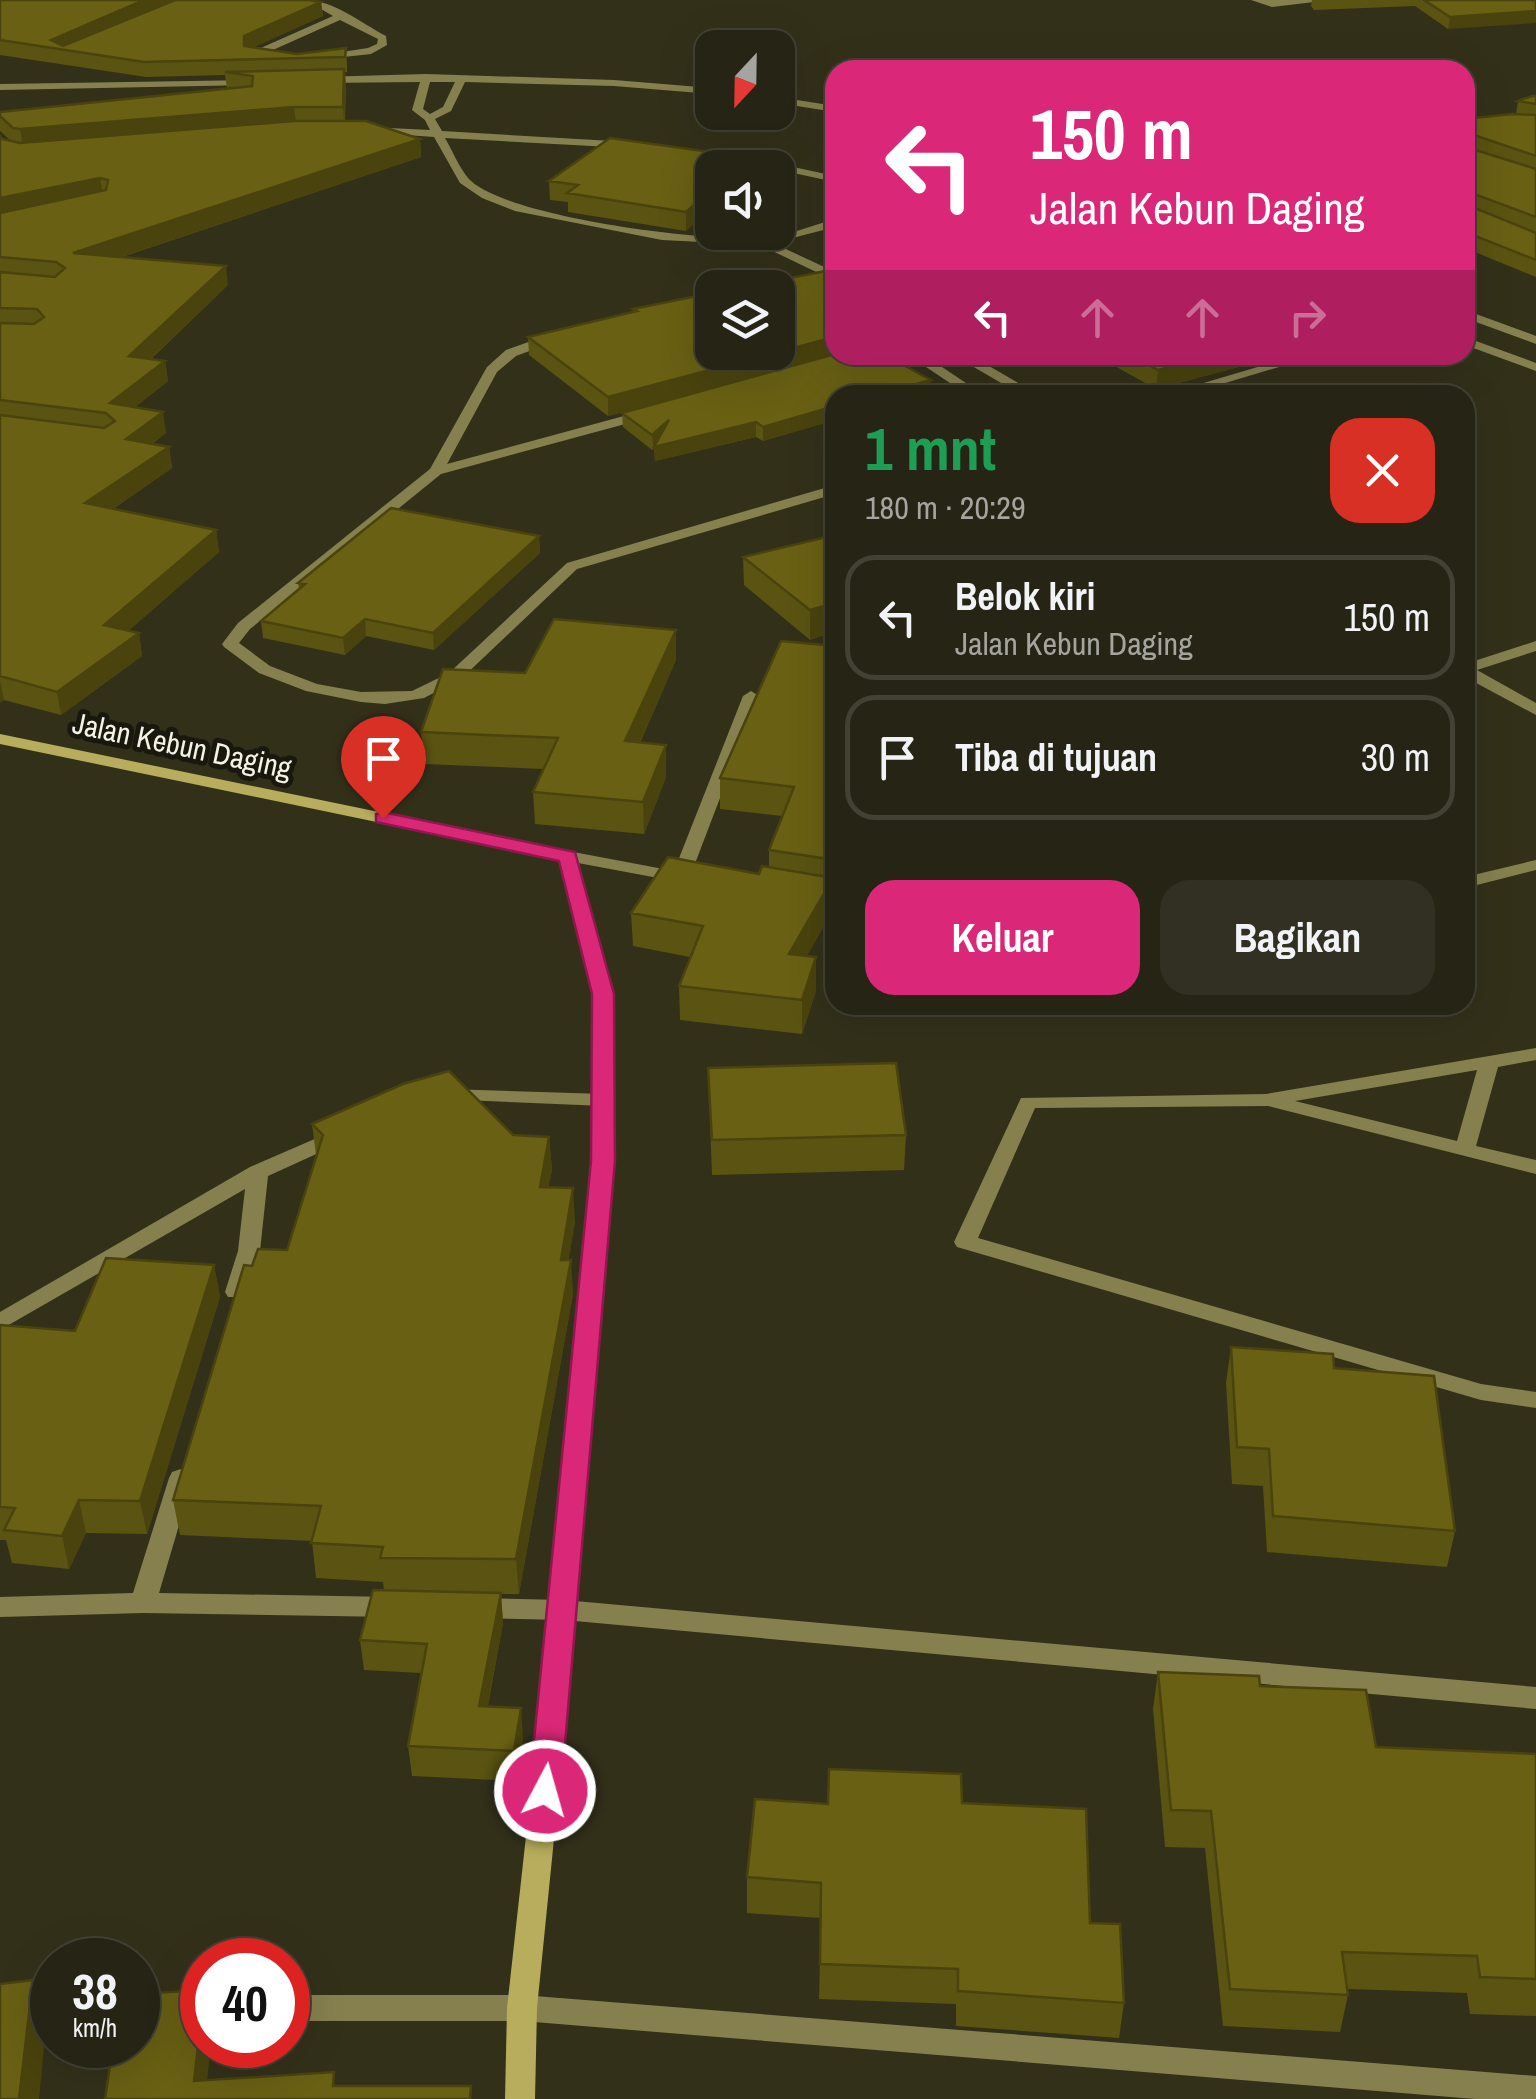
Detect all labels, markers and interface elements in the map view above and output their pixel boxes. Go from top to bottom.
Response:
north arrow [695,30,795,130]
map controls [695,30,795,370]
text: 150 m [1030,87,1193,181]
icon: left [865,100,995,230]
button: sound [695,150,795,250]
text: Jalan Kebun Daging [1030,177,1364,238]
button: layers [695,270,795,370]
icon: left [965,290,1020,345]
icon: ahead [1070,290,1125,345]
icon: ahead [1175,290,1230,345]
icon: right [1280,290,1335,345]
text: 1 mnt [865,408,996,489]
button: close [1330,418,1435,523]
text: 180 m · 20:29 [865,486,1025,529]
text: Belok kiri [955,571,1095,622]
icon: left [870,590,925,645]
text: 150 m [1343,592,1430,643]
text: Jalan Kebun Daging [955,622,1193,665]
street label: Jalan Kebun Daging [69,702,296,788]
pin [341,716,426,819]
icon: arrive [870,730,925,785]
icon: arrive [356,731,411,786]
text: Tiba di tujuan [955,732,1157,783]
text: 30 m [1361,732,1430,783]
button: Keluar [865,880,1140,995]
button: Bagikan [1160,880,1435,995]
position arrow [493,1739,597,1843]
speed limit sign: 40 [180,1938,310,2068]
text: 38 [72,1957,118,2025]
text: km/h [73,2011,117,2045]

